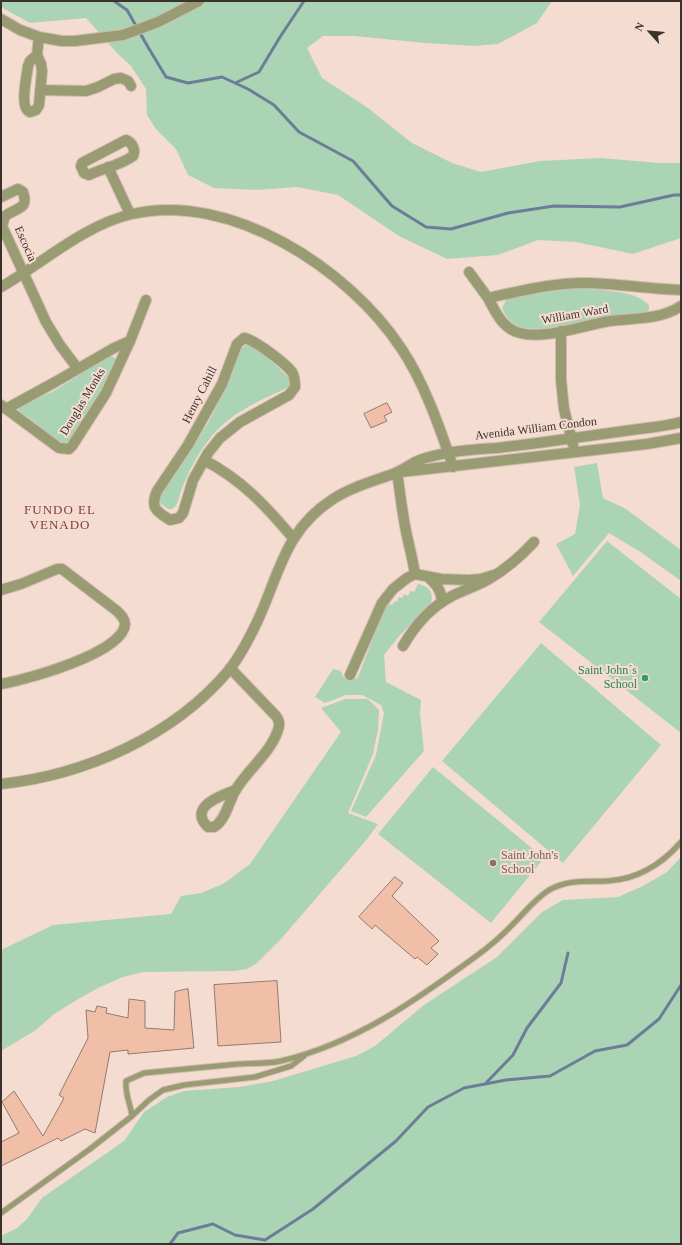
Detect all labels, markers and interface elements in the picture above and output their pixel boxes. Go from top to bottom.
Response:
north arrow [630,12,670,52]
text: N [632,20,646,33]
street label: Escocia [11,224,39,264]
street label: William Ward [540,302,610,328]
street label: Henry Cahill [179,364,221,426]
street label: Douglas Monks [57,366,109,438]
street label: Avenida William Condon [474,414,598,444]
district label: FUNDO EL VENADO [24,503,96,534]
place label: Saint John´s School [578,664,637,692]
marker: Saint John´s School [640,673,650,683]
place label: Saint John's School [501,849,558,877]
marker: Saint John's School [488,858,498,868]

